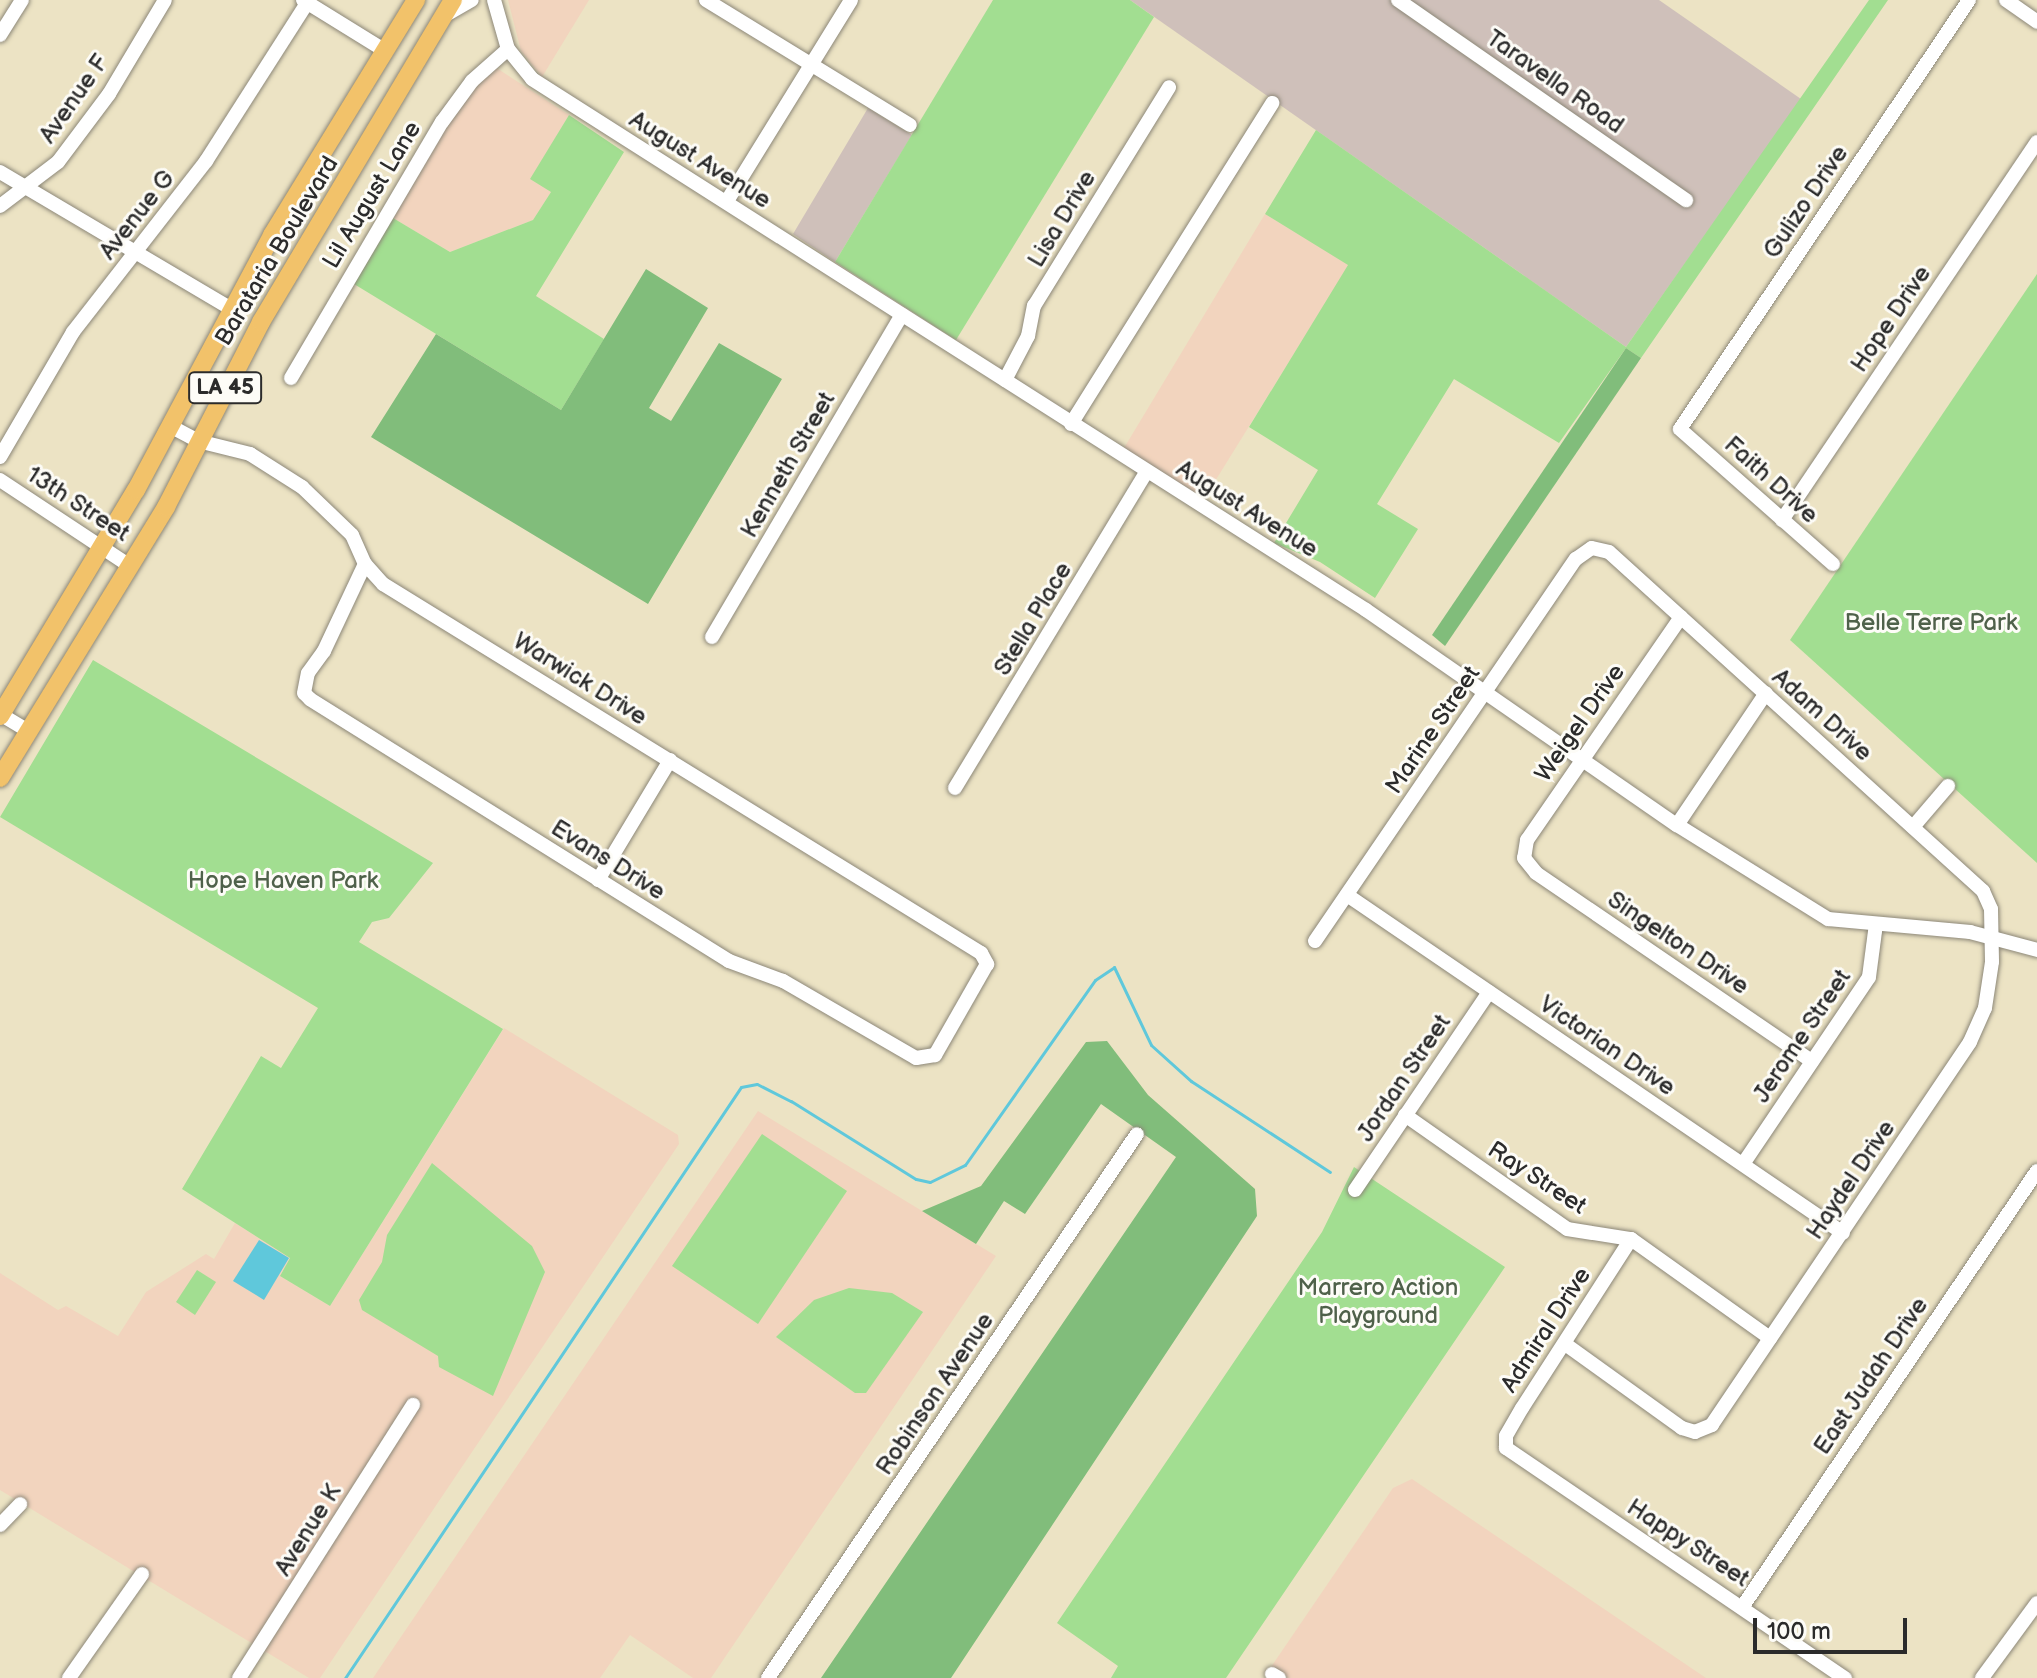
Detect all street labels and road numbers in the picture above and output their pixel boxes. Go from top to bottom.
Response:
street label: Taravella Road [1481,24,1629,140]
street label: Avenue F [33,49,115,149]
street label: August Avenue [624,105,776,215]
street label: Lil August Lane [317,116,427,274]
street label: Gulizo Drive [1758,140,1854,264]
street label: Barataria Boulevard [209,151,345,351]
street label: Avenue G [93,165,181,265]
street label: Lisa Drive [1022,165,1102,273]
street label: Hope Drive [1845,260,1937,378]
road number: LA 45 [187,370,263,406]
street label: Kenneth Street [735,387,841,543]
street label: Faith Drive [1718,430,1824,530]
street label: August Avenue [1171,454,1323,564]
street label: 13th Street [21,460,135,548]
street label: Stella Place [988,557,1078,681]
street label: Warwick Drive [508,627,652,731]
street label: Weigel Drive [1529,659,1631,787]
street label: Marine Street [1379,660,1487,800]
street label: Adam Drive [1766,663,1878,767]
street label: Evans Drive [546,814,670,906]
street label: Singelton Drive [1602,885,1754,1001]
street label: Jerome Street [1747,964,1857,1108]
street label: Victorian Drive [1534,990,1680,1102]
street label: Jordan Street [1351,1009,1457,1147]
street label: Haydel Drive [1801,1115,1901,1245]
street label: Ray Street [1481,1135,1593,1221]
street label: Admiral Drive [1495,1262,1597,1398]
street label: East Judah Drive [1807,1291,1935,1461]
street label: Robinson Avenue [870,1307,1000,1481]
street label: Avenue K [269,1479,347,1581]
street label: Happy Street [1621,1492,1755,1594]

